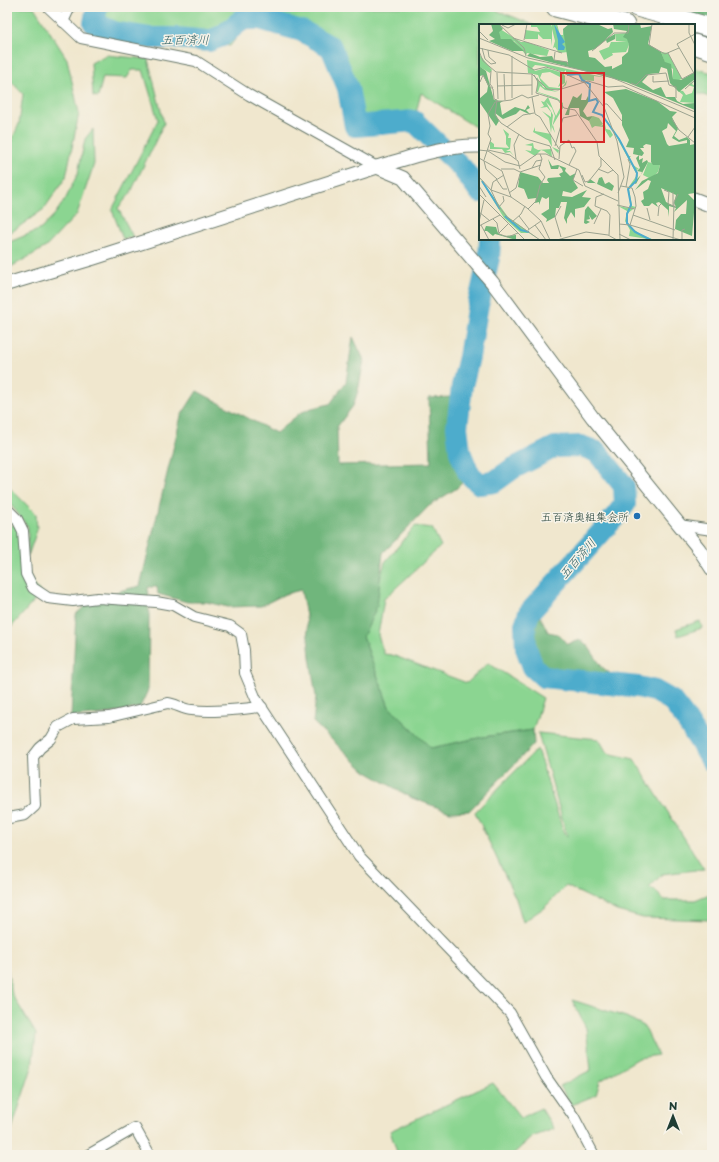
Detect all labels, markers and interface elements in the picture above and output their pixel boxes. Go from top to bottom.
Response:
inset map [479,24,695,240]
water label: 五百済川 [161,30,209,48]
place label: 五百済奥組集会所 [541,508,629,525]
marker: 五百済奥組集会所 [632,511,642,521]
water label: 五百済川 [554,534,600,582]
north arrow [653,1096,693,1136]
text: N [669,1097,678,1114]

